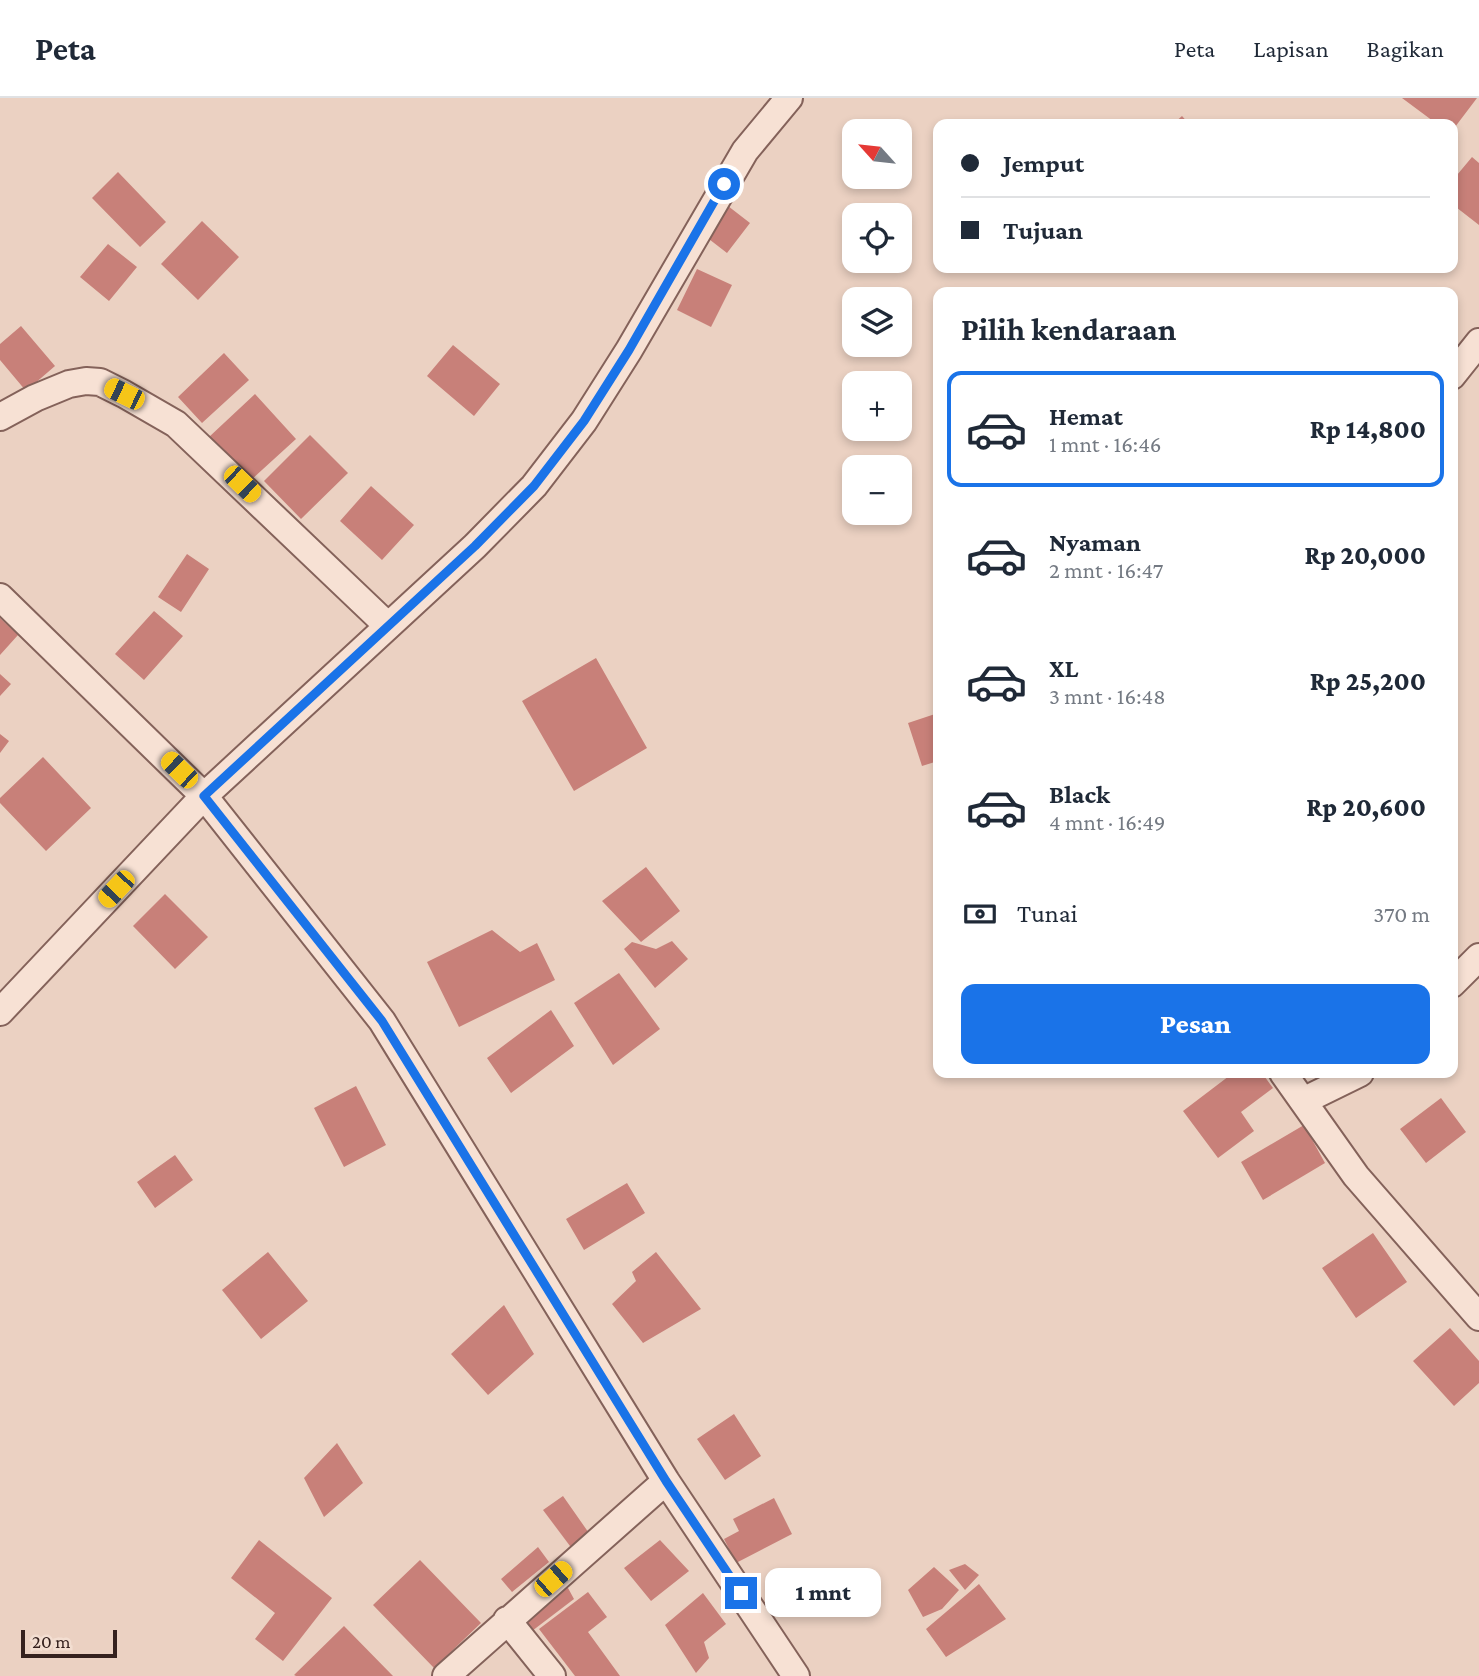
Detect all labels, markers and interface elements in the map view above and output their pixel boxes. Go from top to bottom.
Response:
text: Peta [35,30,96,67]
text: Peta [1174,35,1215,62]
text: Lapisan [1253,35,1329,62]
text: Bagikan [1367,35,1444,62]
north arrow [842,119,912,189]
map controls [842,119,912,525]
text: Jemput [1003,149,1084,178]
route start [708,168,740,200]
button: locate [842,203,912,273]
text: Tujuan [1003,216,1083,245]
button: layers [842,287,912,357]
text: Pilih kendaraan [961,311,1176,347]
button: + [842,371,912,441]
car [101,375,148,413]
icon: car [965,398,1028,461]
text: Hemat [1049,402,1123,431]
text: Rp 14,800 [1310,415,1426,444]
text: 1 mnt · 16:46 [1049,431,1162,457]
button: − [842,455,912,525]
car [220,462,265,506]
icon: car [965,524,1028,587]
text: Nyaman [1049,528,1141,557]
text: Rp 20,000 [1304,541,1426,570]
text: 2 mnt · 16:47 [1049,557,1163,583]
icon: car [965,650,1028,713]
text: XL [1049,654,1078,683]
text: Rp 25,200 [1310,667,1426,696]
text: 3 mnt · 16:48 [1049,683,1166,709]
car [157,748,202,792]
icon: car [965,776,1028,839]
text: Black [1049,780,1110,809]
text: Rp 20,600 [1306,793,1426,822]
text: 4 mnt · 16:49 [1049,809,1165,835]
car [94,866,139,912]
icon: cash [961,895,999,933]
text: Tunai [1017,899,1078,928]
text: 370 m [1373,901,1430,927]
button: Pesan [961,984,1430,1064]
car [531,1557,576,1601]
callout: 1 mnt [766,1568,881,1618]
route end [725,1577,757,1609]
text: 1 mnt [795,1579,851,1605]
scale bar [21,1627,117,1659]
text: 20 m [32,1631,71,1652]

